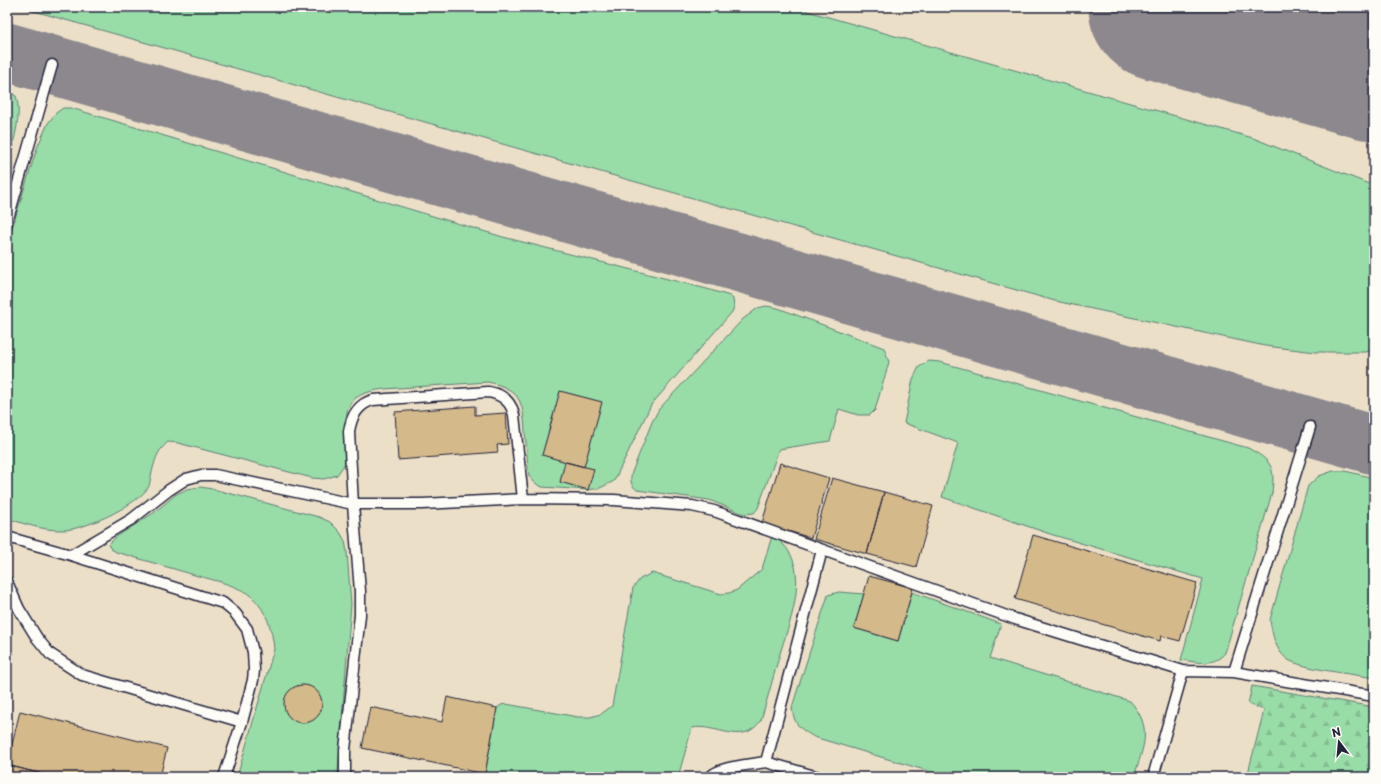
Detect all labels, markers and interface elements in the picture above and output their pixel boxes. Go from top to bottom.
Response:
north arrow [1319,722,1359,762]
text: N [1330,722,1343,741]

